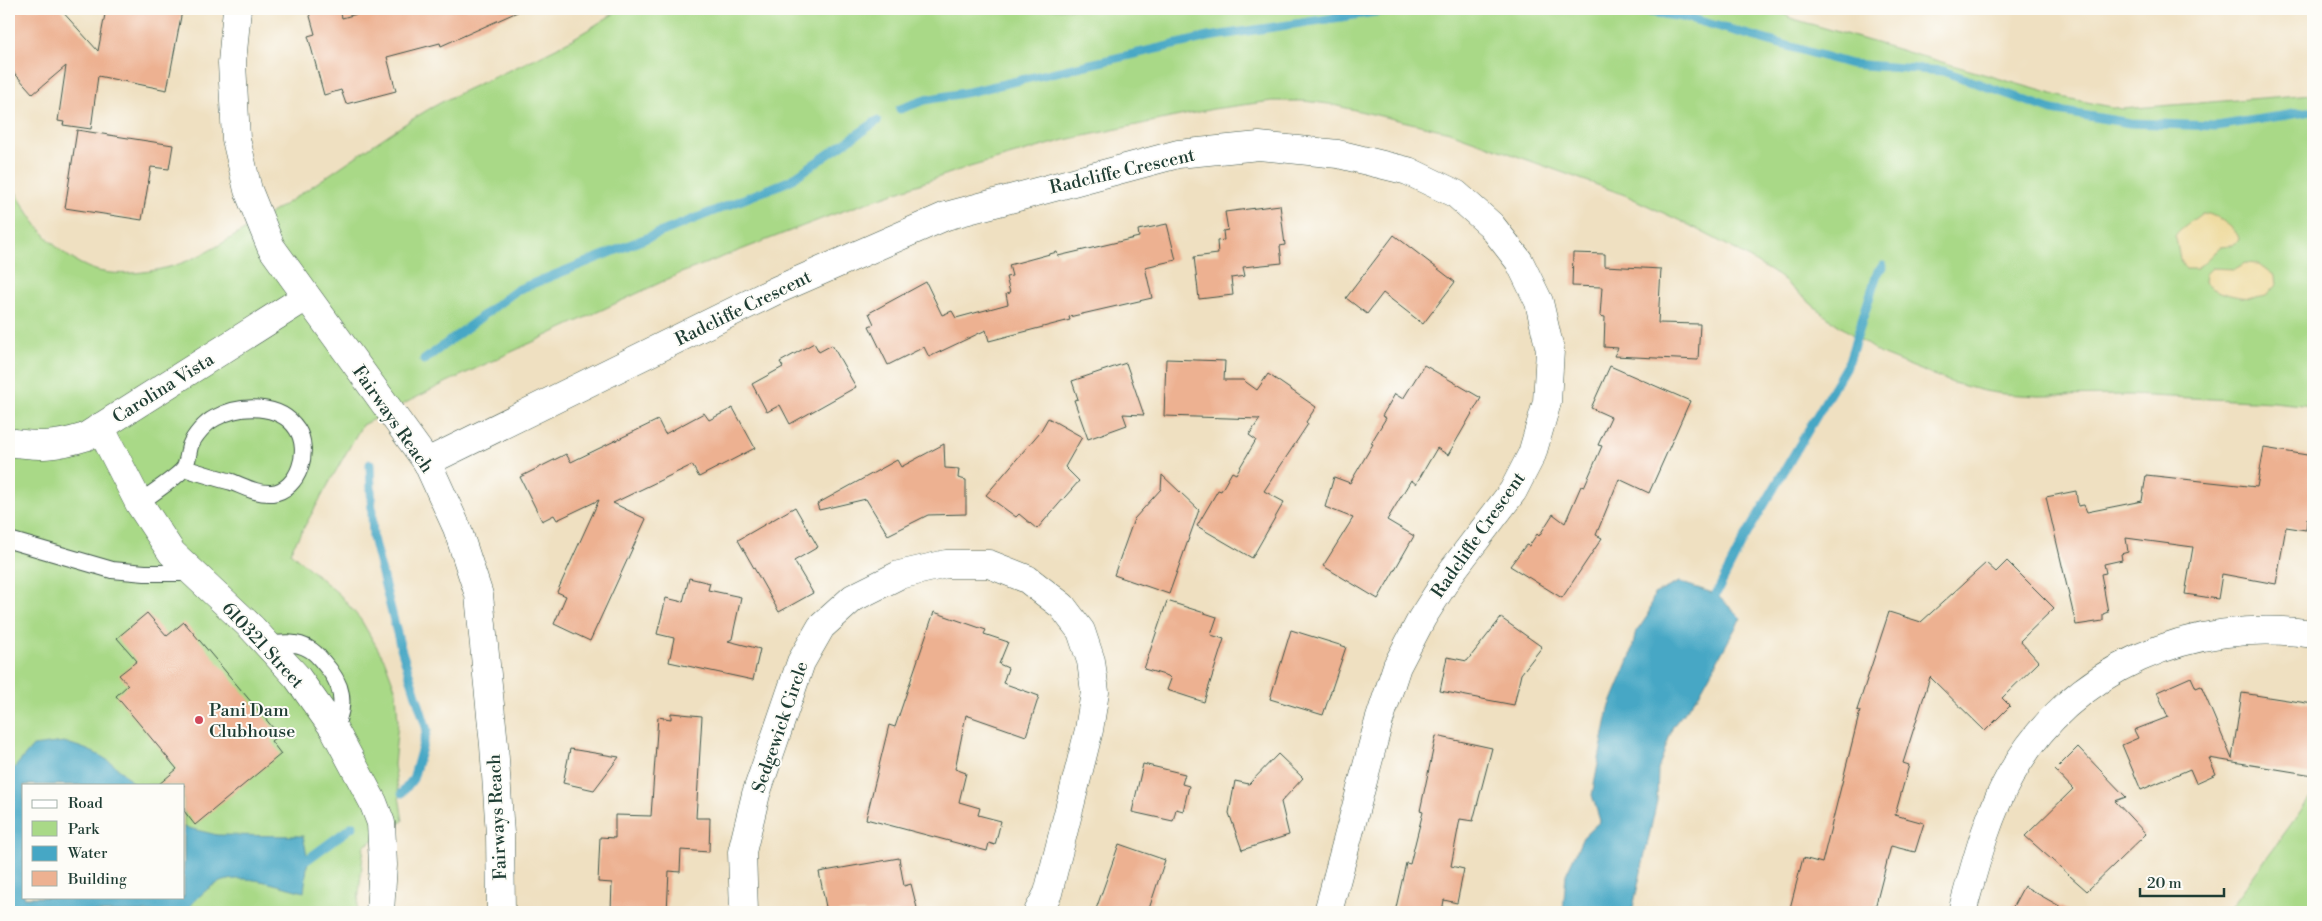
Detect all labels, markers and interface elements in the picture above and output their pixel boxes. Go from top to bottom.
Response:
street label: Radcliffe Crescent [1047,143,1198,199]
street label: Radcliffe Crescent [671,265,816,351]
street label: Carolina Vista [108,348,219,429]
street label: Fairways Reach [347,361,438,478]
street label: Radcliffe Crescent [1426,467,1531,603]
street label: 610321 Street [217,597,309,694]
street label: Sedgewick Circle [747,658,814,796]
place label: Pani Dam Clubhouse [209,699,295,743]
marker: Pani Dam Clubhouse [193,714,205,726]
street label: Fairways Reach [483,753,512,881]
legend [22,784,185,898]
text: Road [68,794,103,813]
text: Park [68,820,100,839]
text: Water [67,844,108,863]
scale bar [2140,866,2223,898]
text: Building [67,870,127,889]
text: 20 m [2147,874,2182,893]

